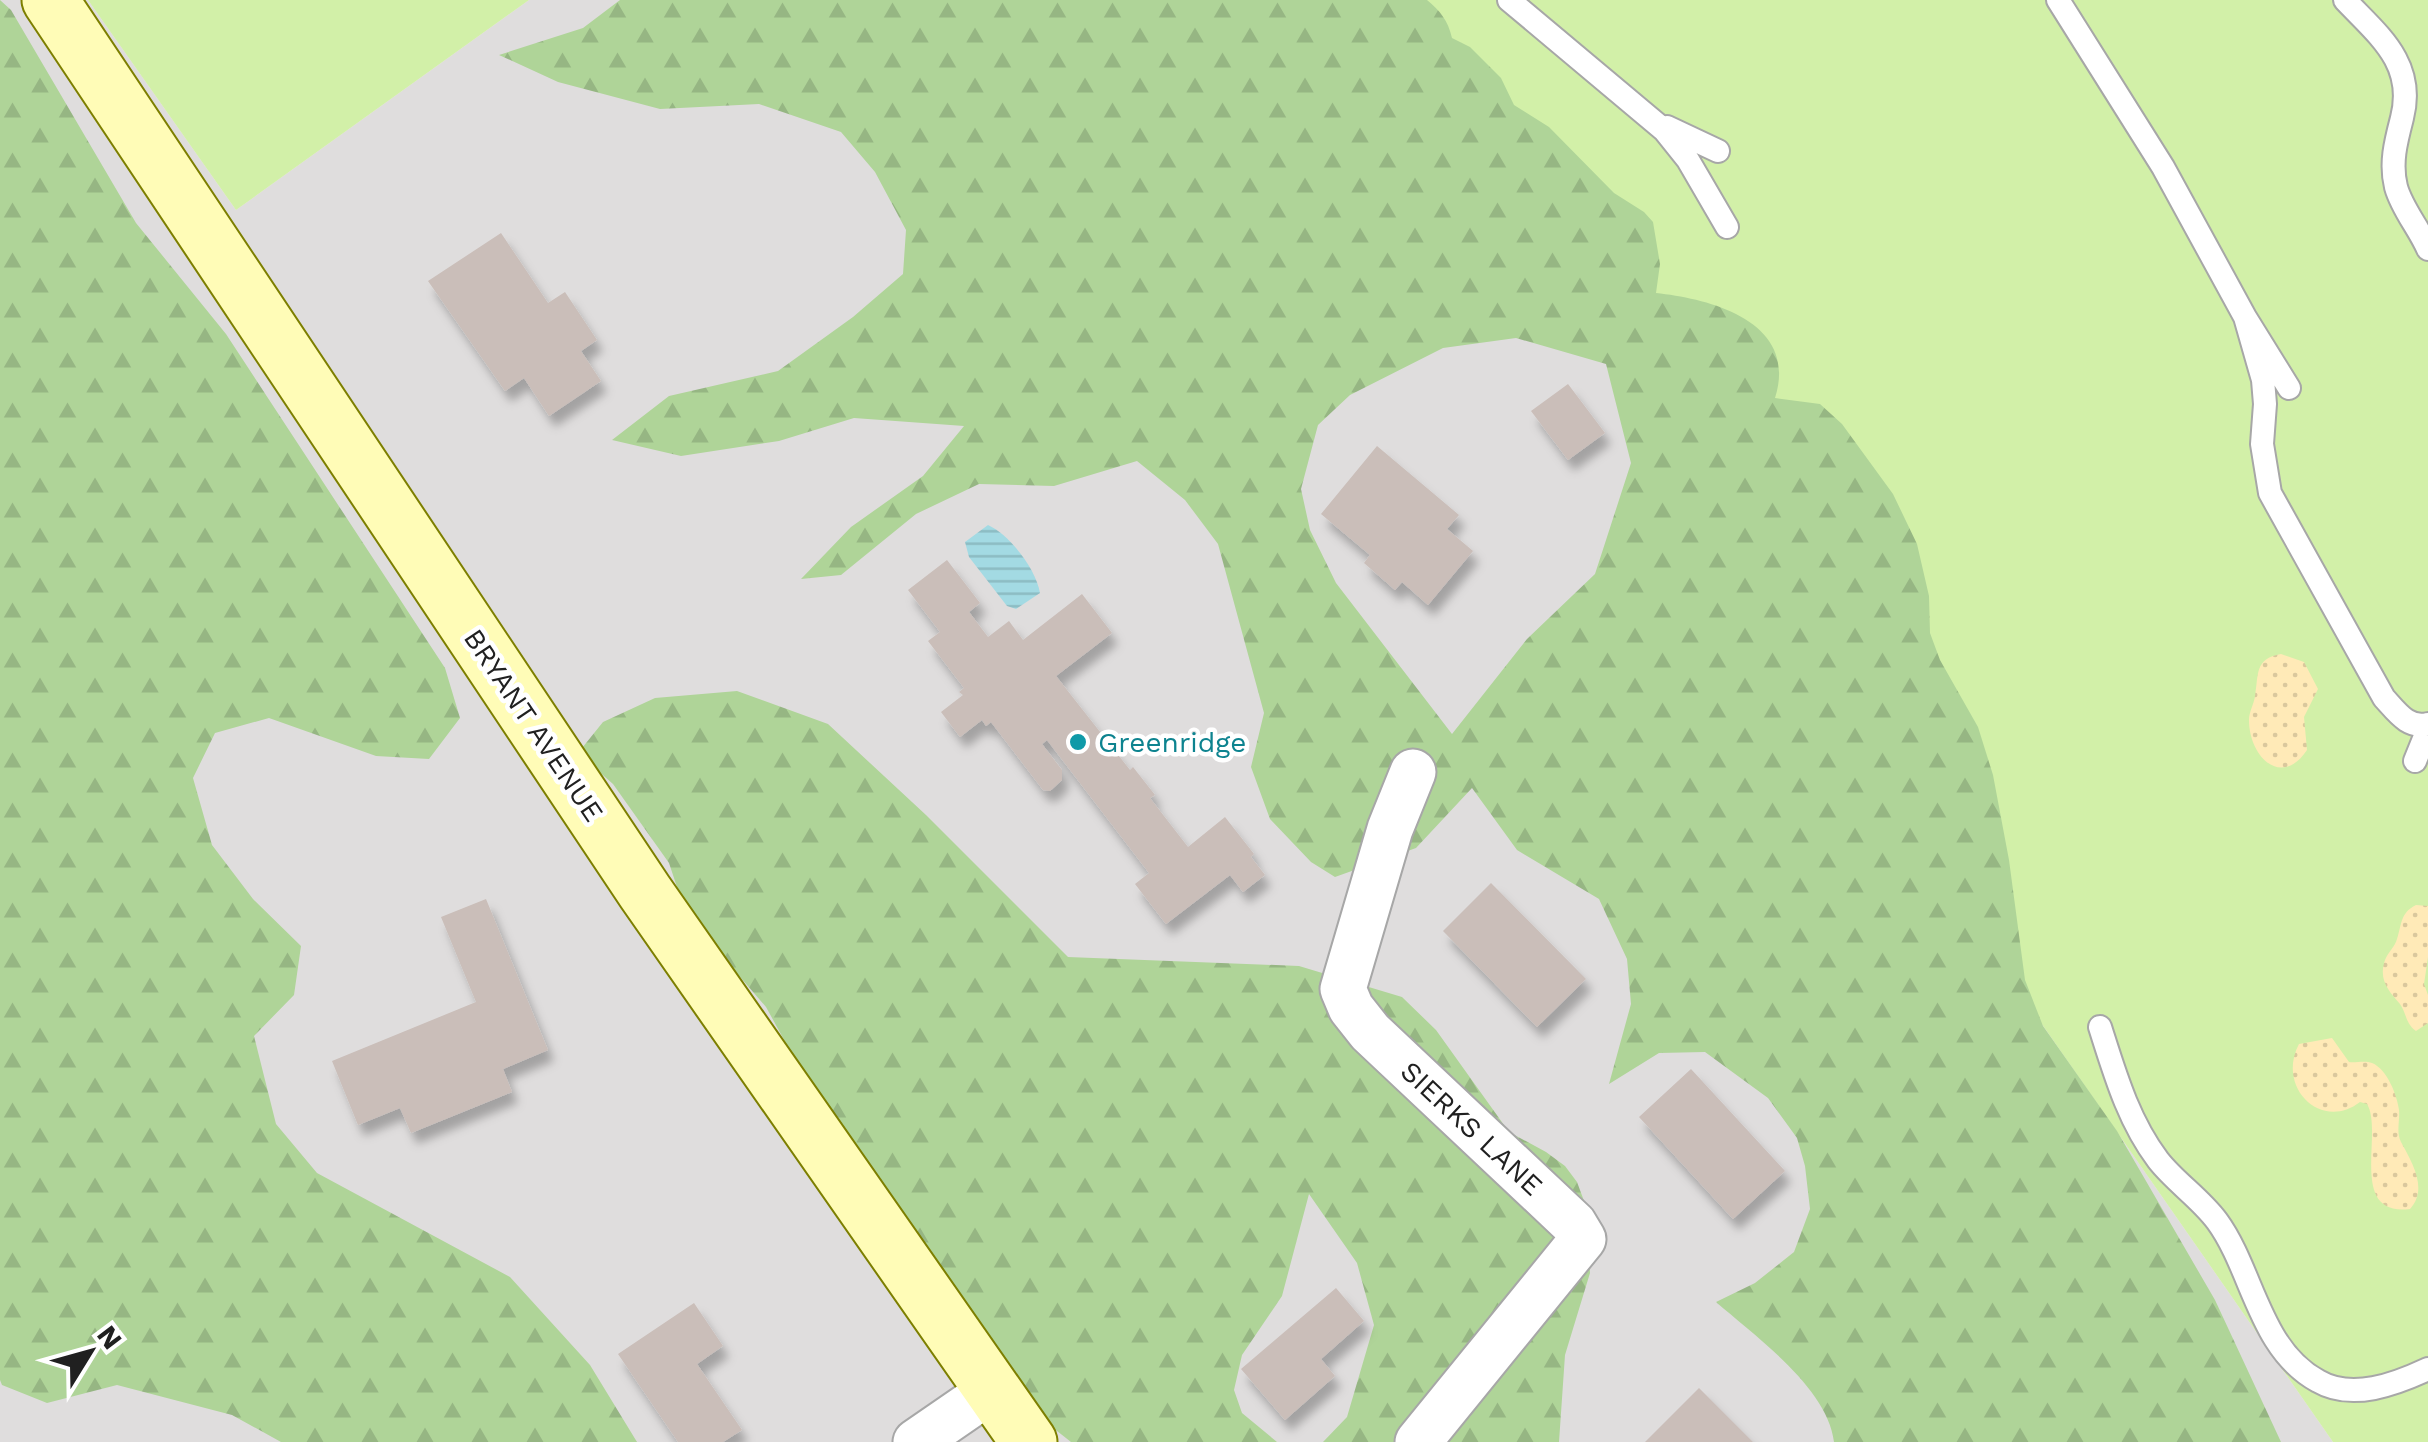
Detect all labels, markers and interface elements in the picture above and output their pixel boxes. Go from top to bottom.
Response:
street label: BRYANT AVENUE [457,623,610,828]
place label: Greenridge [1098,726,1246,759]
marker: Greenridge [1067,731,1089,753]
street label: SIERKS LANE [1394,1054,1549,1202]
north arrow [40,1302,140,1402]
text: N [90,1319,129,1355]

